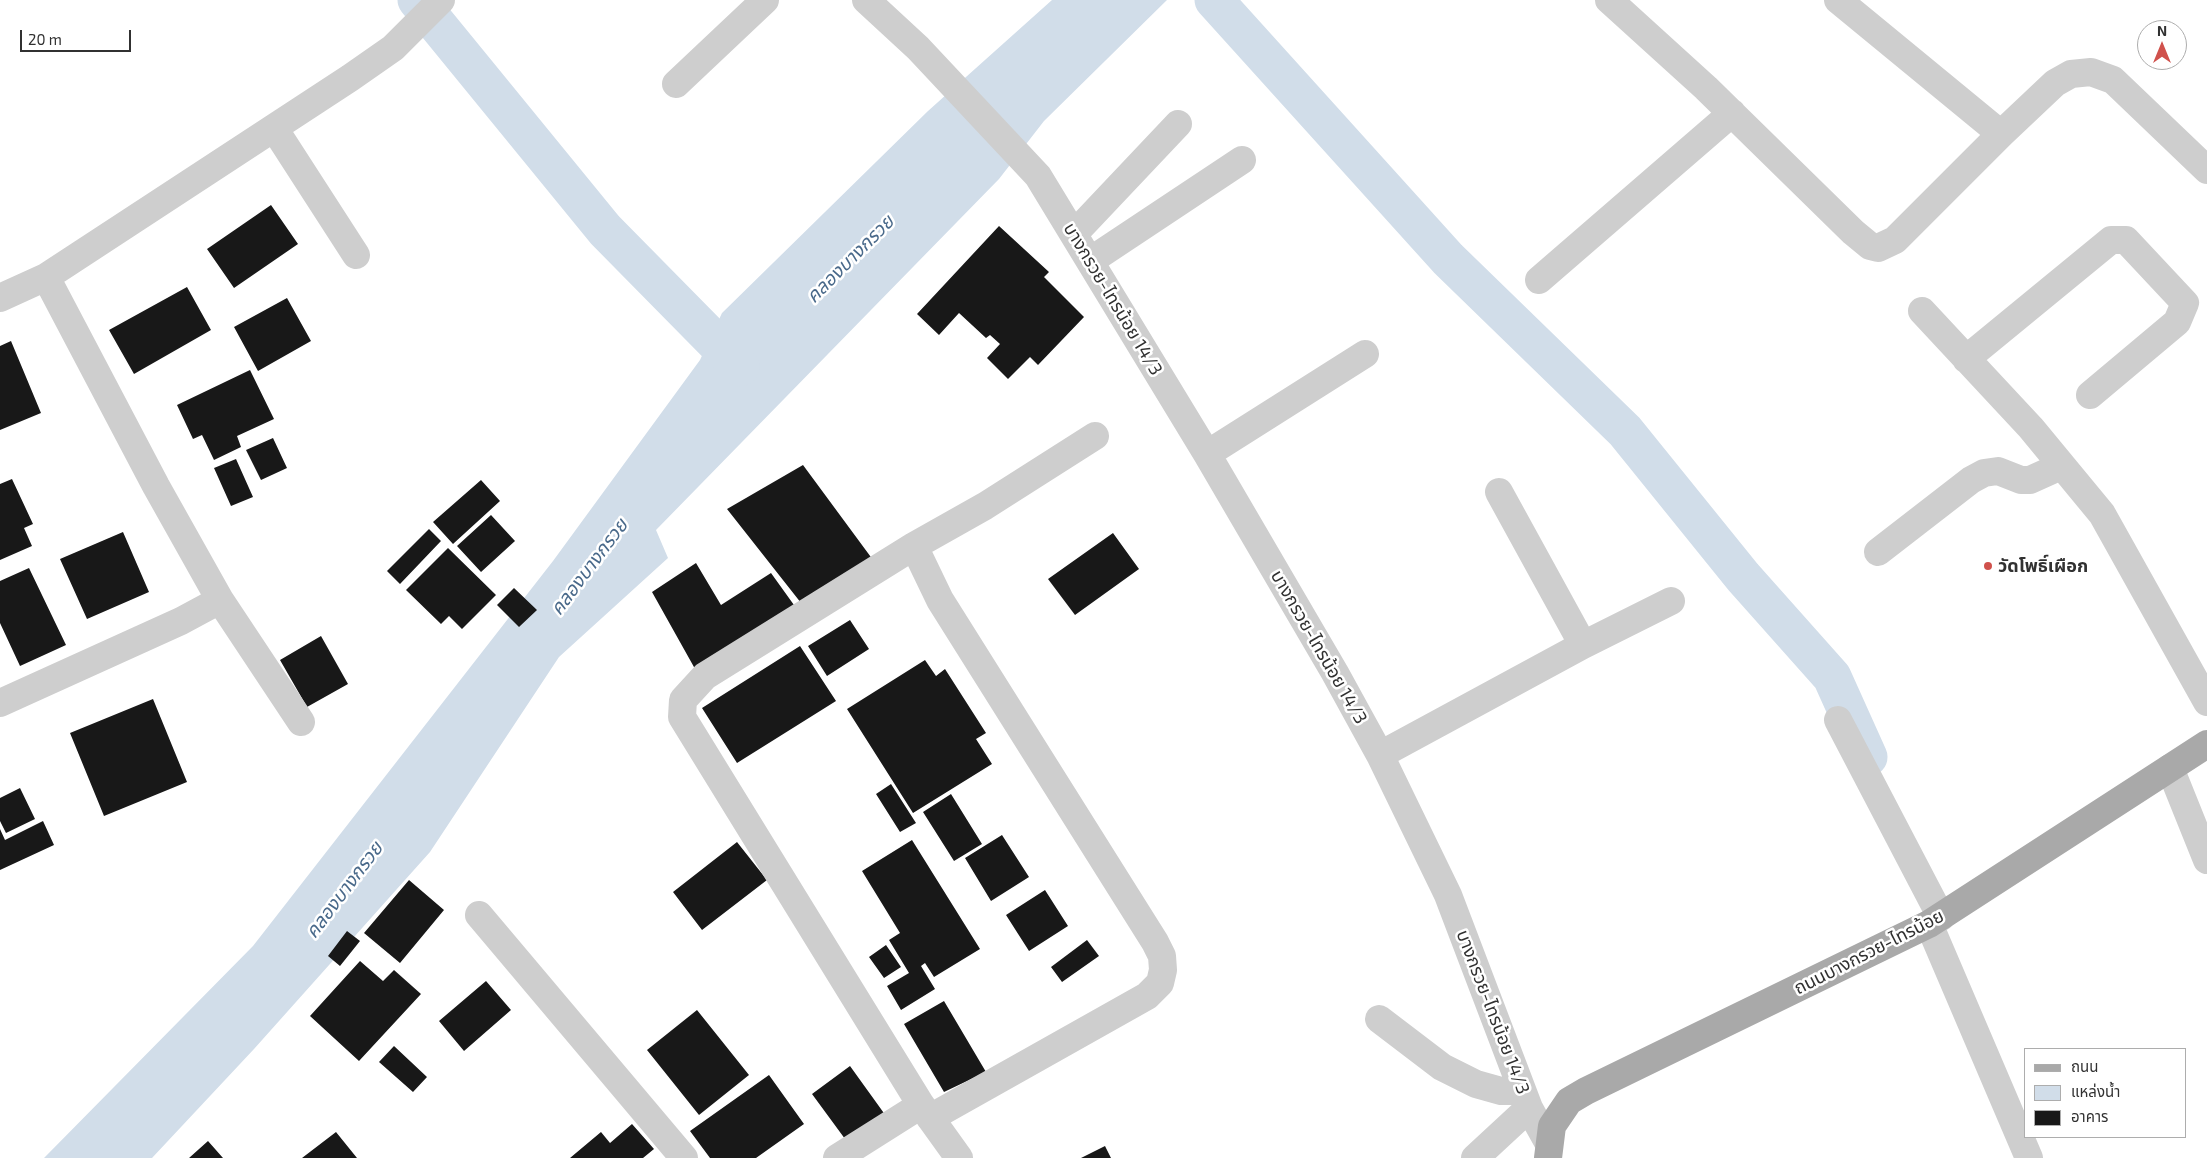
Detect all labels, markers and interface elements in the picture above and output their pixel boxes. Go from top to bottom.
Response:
scale bar [22,20,134,52]
north arrow [2137,20,2187,70]
text: N [2157,22,2167,39]
text: 20 m [28,30,62,48]
water label: คลองบางกรวย [802,211,898,307]
street label: บางกรวย-ไทรน้อย 14/3 [1059,219,1167,379]
water label: คลองบางกรวย [545,514,633,620]
place label: วัดโพธิ์เผือก [1998,555,2088,577]
marker: วัดโพธิ์เผือก [1982,560,1994,572]
street label: บางกรวย-ไทรน้อย 14/3 [1266,566,1372,728]
water label: คลองบางกรวย [300,837,388,943]
street label: ถนนบางกรวย-ไทรน้อย [1790,905,1948,999]
street label: บางกรวย-ไทรน้อย 14/3 [1452,927,1534,1097]
legend [2024,1048,2187,1138]
text: ถนน [2071,1057,2098,1075]
text: แหล่งน้ำ [2071,1082,2120,1100]
text: อาคาร [2071,1107,2108,1125]

